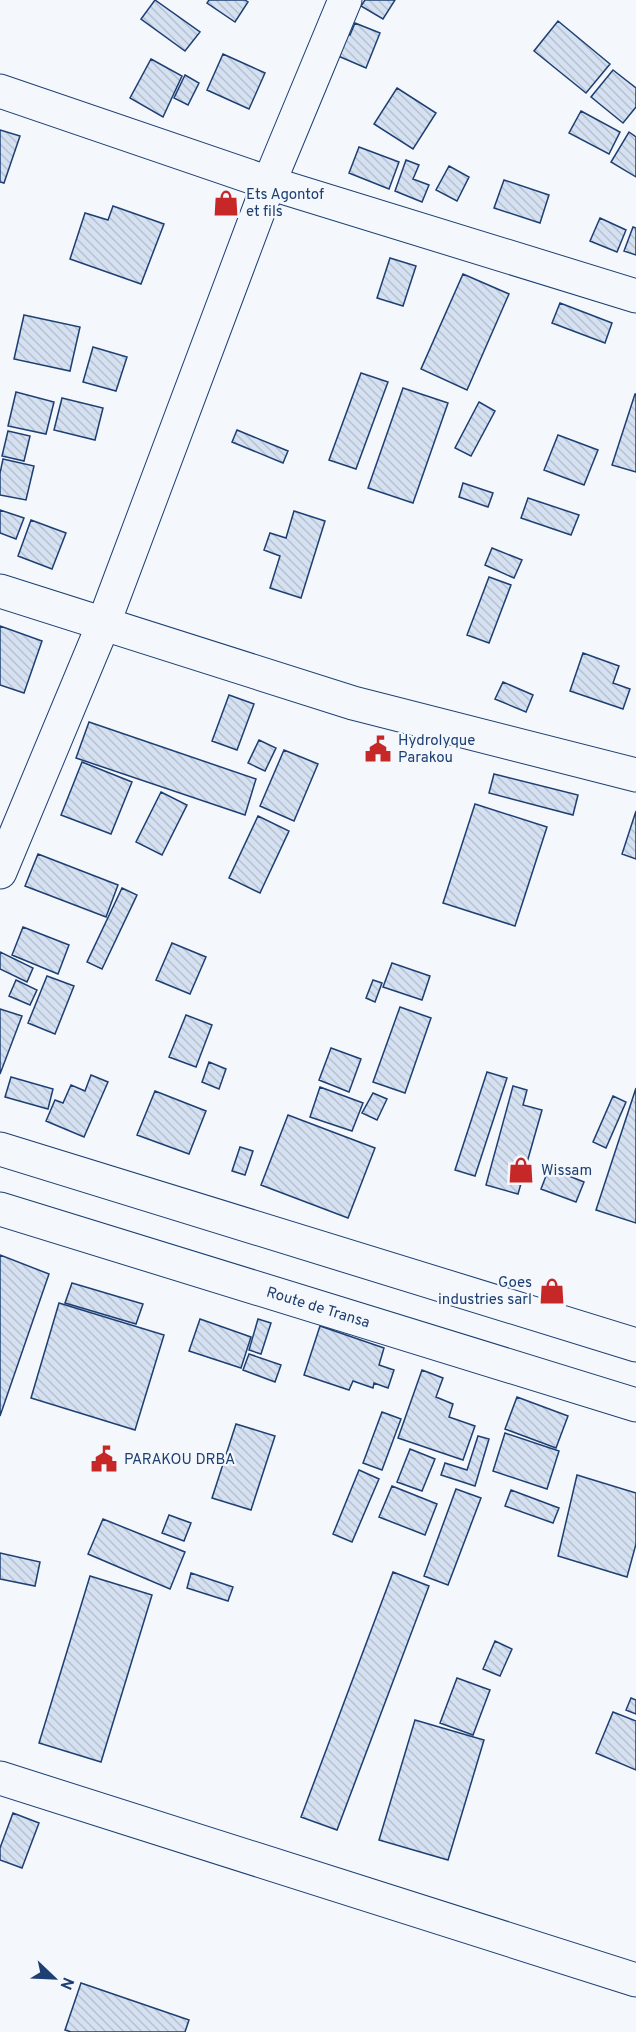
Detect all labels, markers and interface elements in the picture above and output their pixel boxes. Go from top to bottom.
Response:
place label: Ets Agontof et fils [246,186,324,222]
shop icon: Ets Agontof et fils [211,188,241,218]
place label: Hydrolyque Parakou [398,732,475,768]
public building icon: Hydrolyque Parakou [363,734,393,764]
shop icon: Wissam [506,1155,536,1185]
place label: Wissam [541,1162,592,1181]
place label: Goes industries sarl [438,1274,532,1310]
shop icon: Goes industries sarl [537,1276,567,1306]
street label: Route de Transa [264,1284,372,1333]
public building icon: PARAKOU DRBA [89,1444,119,1474]
place label: PARAKOU DRBA [124,1451,235,1470]
north arrow [24,1948,84,2008]
text: N [55,1974,77,1992]

